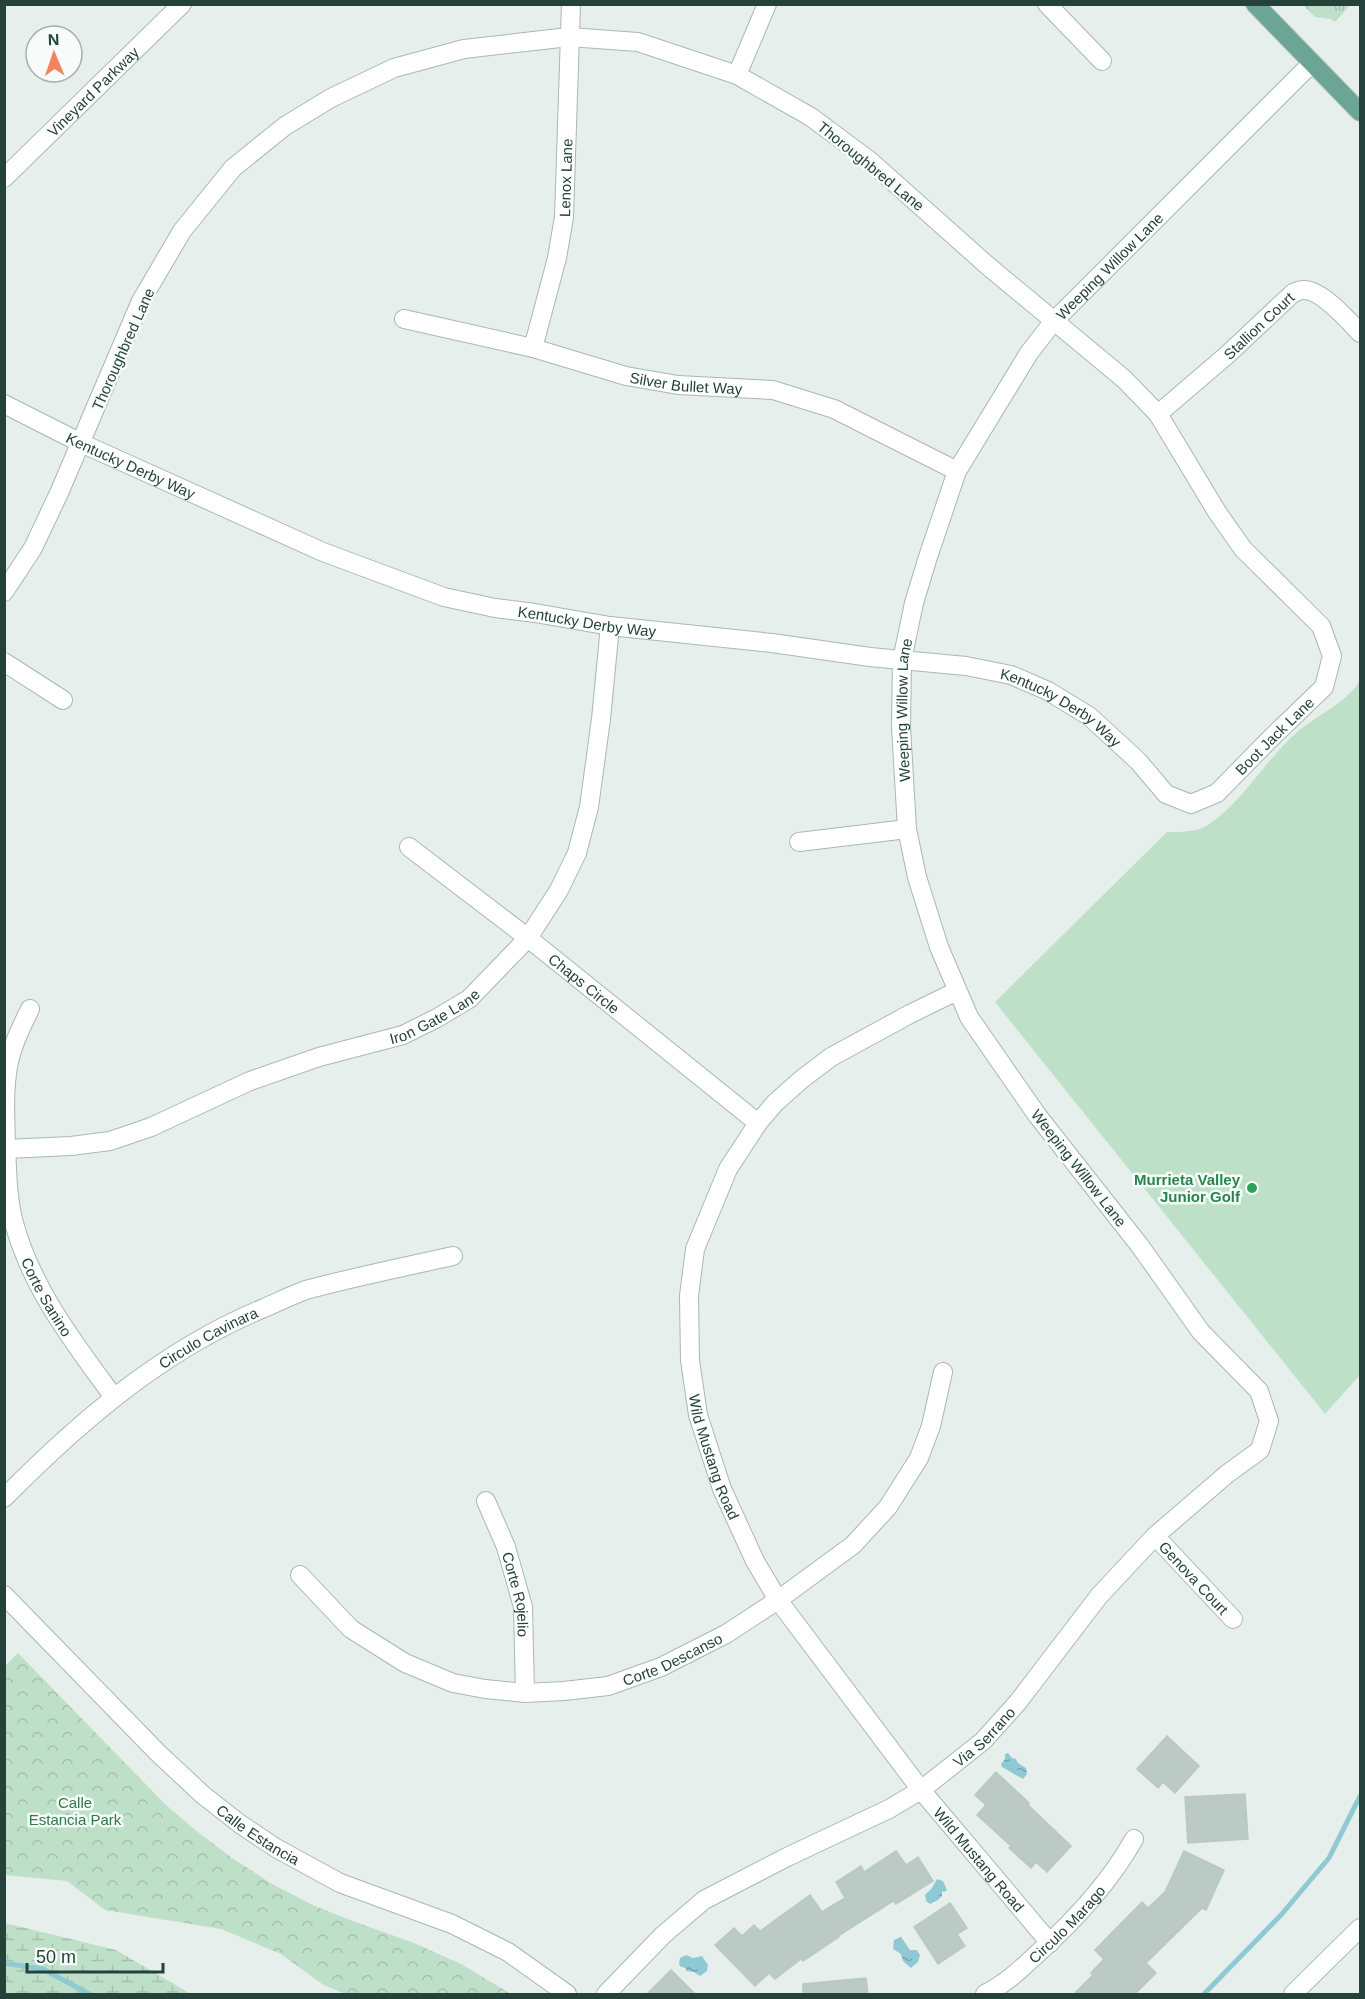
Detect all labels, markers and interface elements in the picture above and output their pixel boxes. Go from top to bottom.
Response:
north arrow [24,24,84,84]
text: N [47,31,60,48]
street label: Vineyard Parkway [44,43,142,140]
street label: Thoroughbred Lane [814,118,928,214]
street label: Lenox Lane [556,138,575,217]
street label: Weeping Willow Lane [1052,209,1166,323]
street label: Thoroughbred Lane [88,285,158,413]
street label: Stallion Court [1220,288,1298,362]
street label: Silver Bullet Way [629,368,743,397]
street label: Kentucky Derby Way [64,429,198,502]
street label: Kentucky Derby Way [517,602,657,639]
street label: Weeping Willow Lane [892,637,915,782]
street label: Kentucky Derby Way [999,665,1125,750]
street label: Boot Jack Lane [1232,693,1317,778]
street label: Chaps Circle [545,950,623,1017]
street label: Iron Gate Lane [387,985,483,1047]
street label: Weeping Willow Lane [1028,1106,1130,1230]
place label: Murrieta Valley Junior Golf [1134,1171,1241,1205]
marker: Murrieta Valley Junior Golf [1245,1181,1259,1195]
street label: Corte Sanino [18,1255,76,1339]
street label: Circulo Cavinara [155,1303,261,1372]
street label: Wild Mustang Road [687,1393,743,1522]
street label: Genova Court [1156,1538,1233,1618]
street label: Corte Rojelio [499,1550,532,1637]
street label: Corte Descanso [620,1629,725,1689]
street label: Via Serrano [950,1703,1018,1770]
park label: Calle Estancia Park [29,1794,122,1828]
street label: Calle Estancia [213,1801,303,1868]
street label: Wild Mustang Road [931,1804,1028,1915]
street label: Circulo Marago [1025,1882,1108,1966]
scale bar [27,1936,164,1974]
text: 50 m [36,1947,76,1967]

